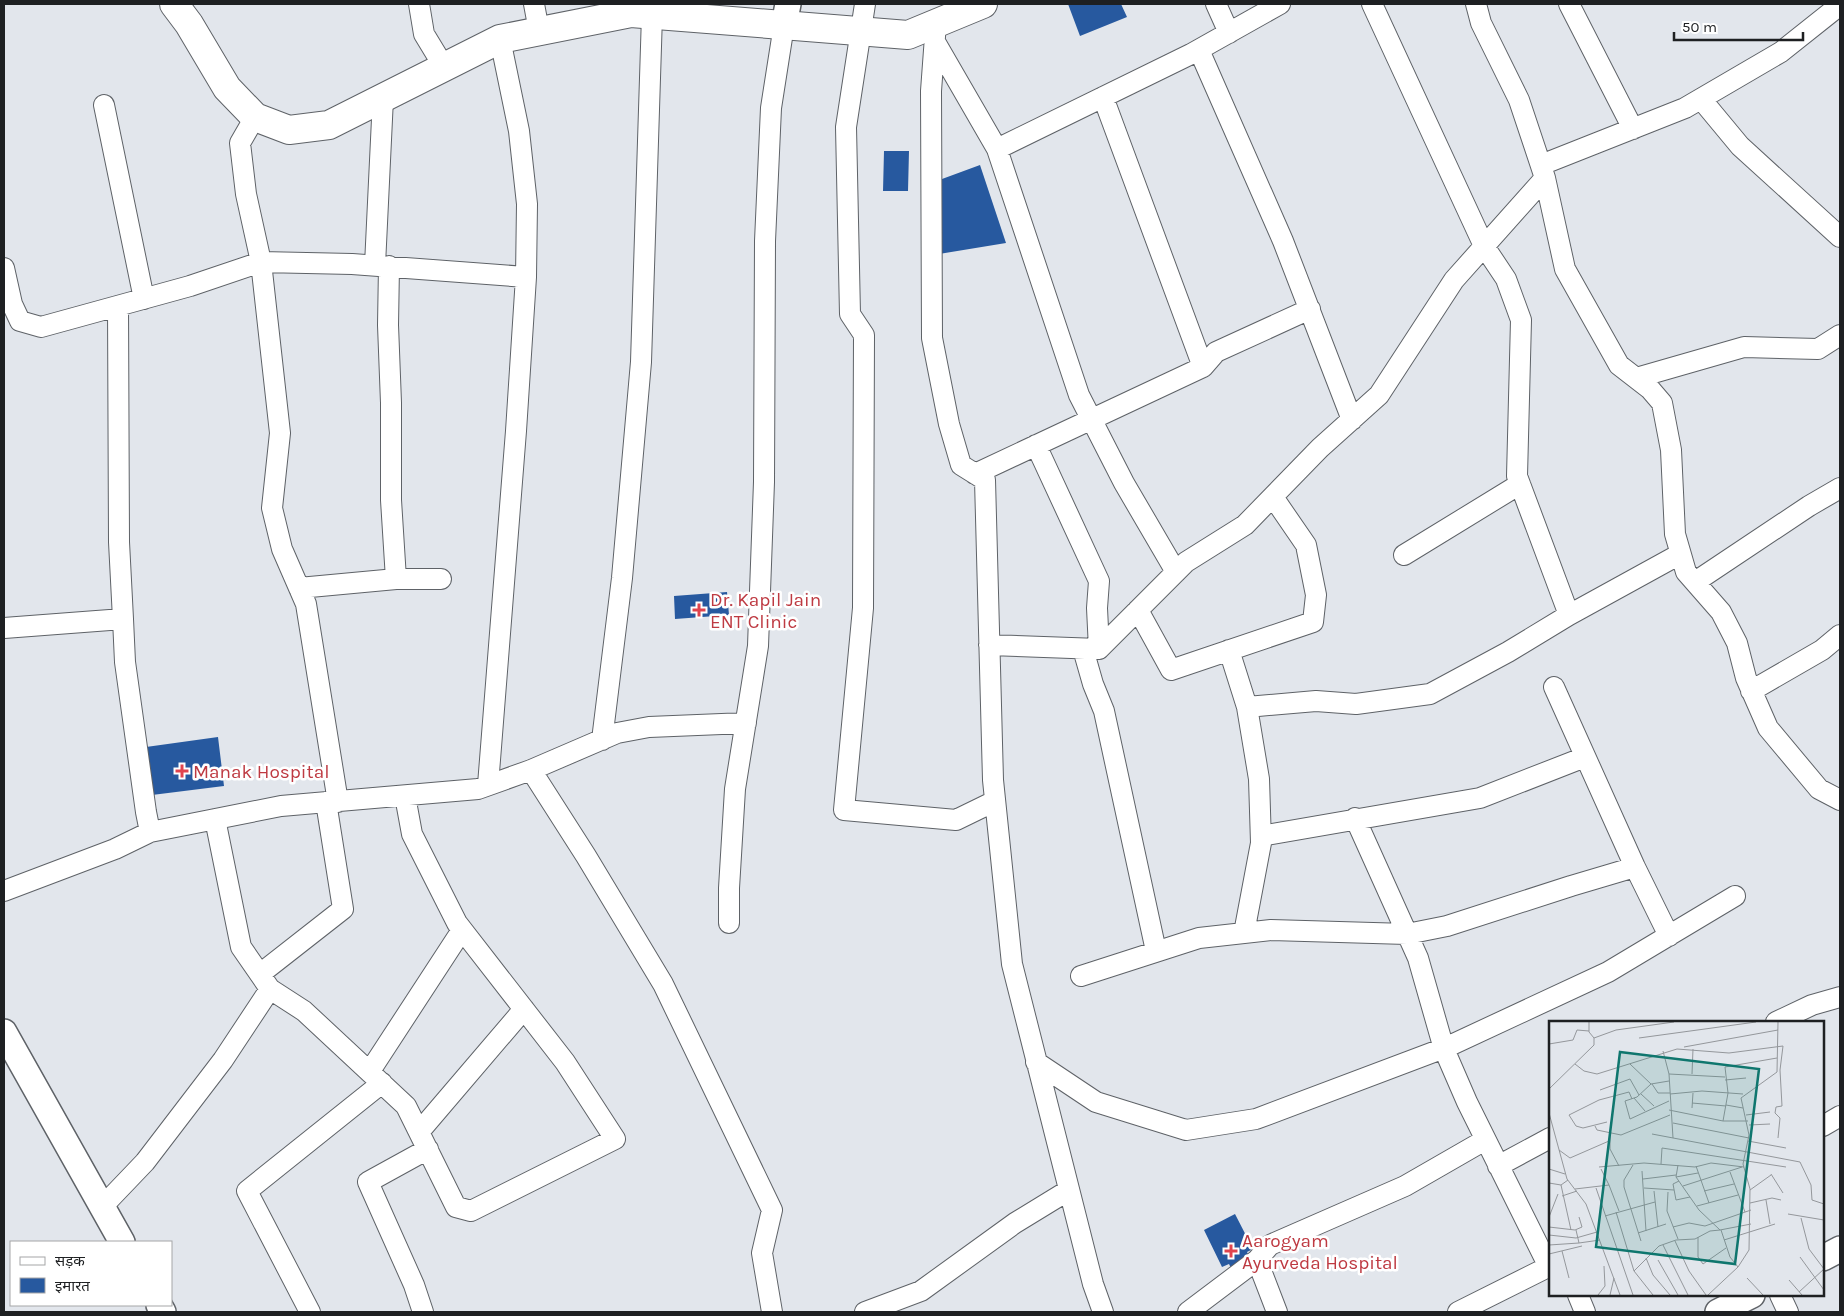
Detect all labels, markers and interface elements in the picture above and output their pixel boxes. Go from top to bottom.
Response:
scale bar [1674,10,1803,42]
text: 50 m [1682,18,1717,36]
place label: Dr. Kapil Jain ENT Clinic [710,589,821,633]
marker: Dr. Kapil Jain ENT Clinic [692,603,706,617]
place label: Manak Hospital [193,761,329,783]
marker: Manak Hospital [175,764,189,778]
inset map [1549,1021,1824,1296]
place label: Aarogyam Ayurveda Hospital [1242,1230,1398,1274]
legend [10,1241,172,1306]
marker: Aarogyam Ayurveda Hospital [1224,1244,1238,1258]
text: सड़क [55,1252,85,1270]
text: इमारत [55,1277,90,1295]

